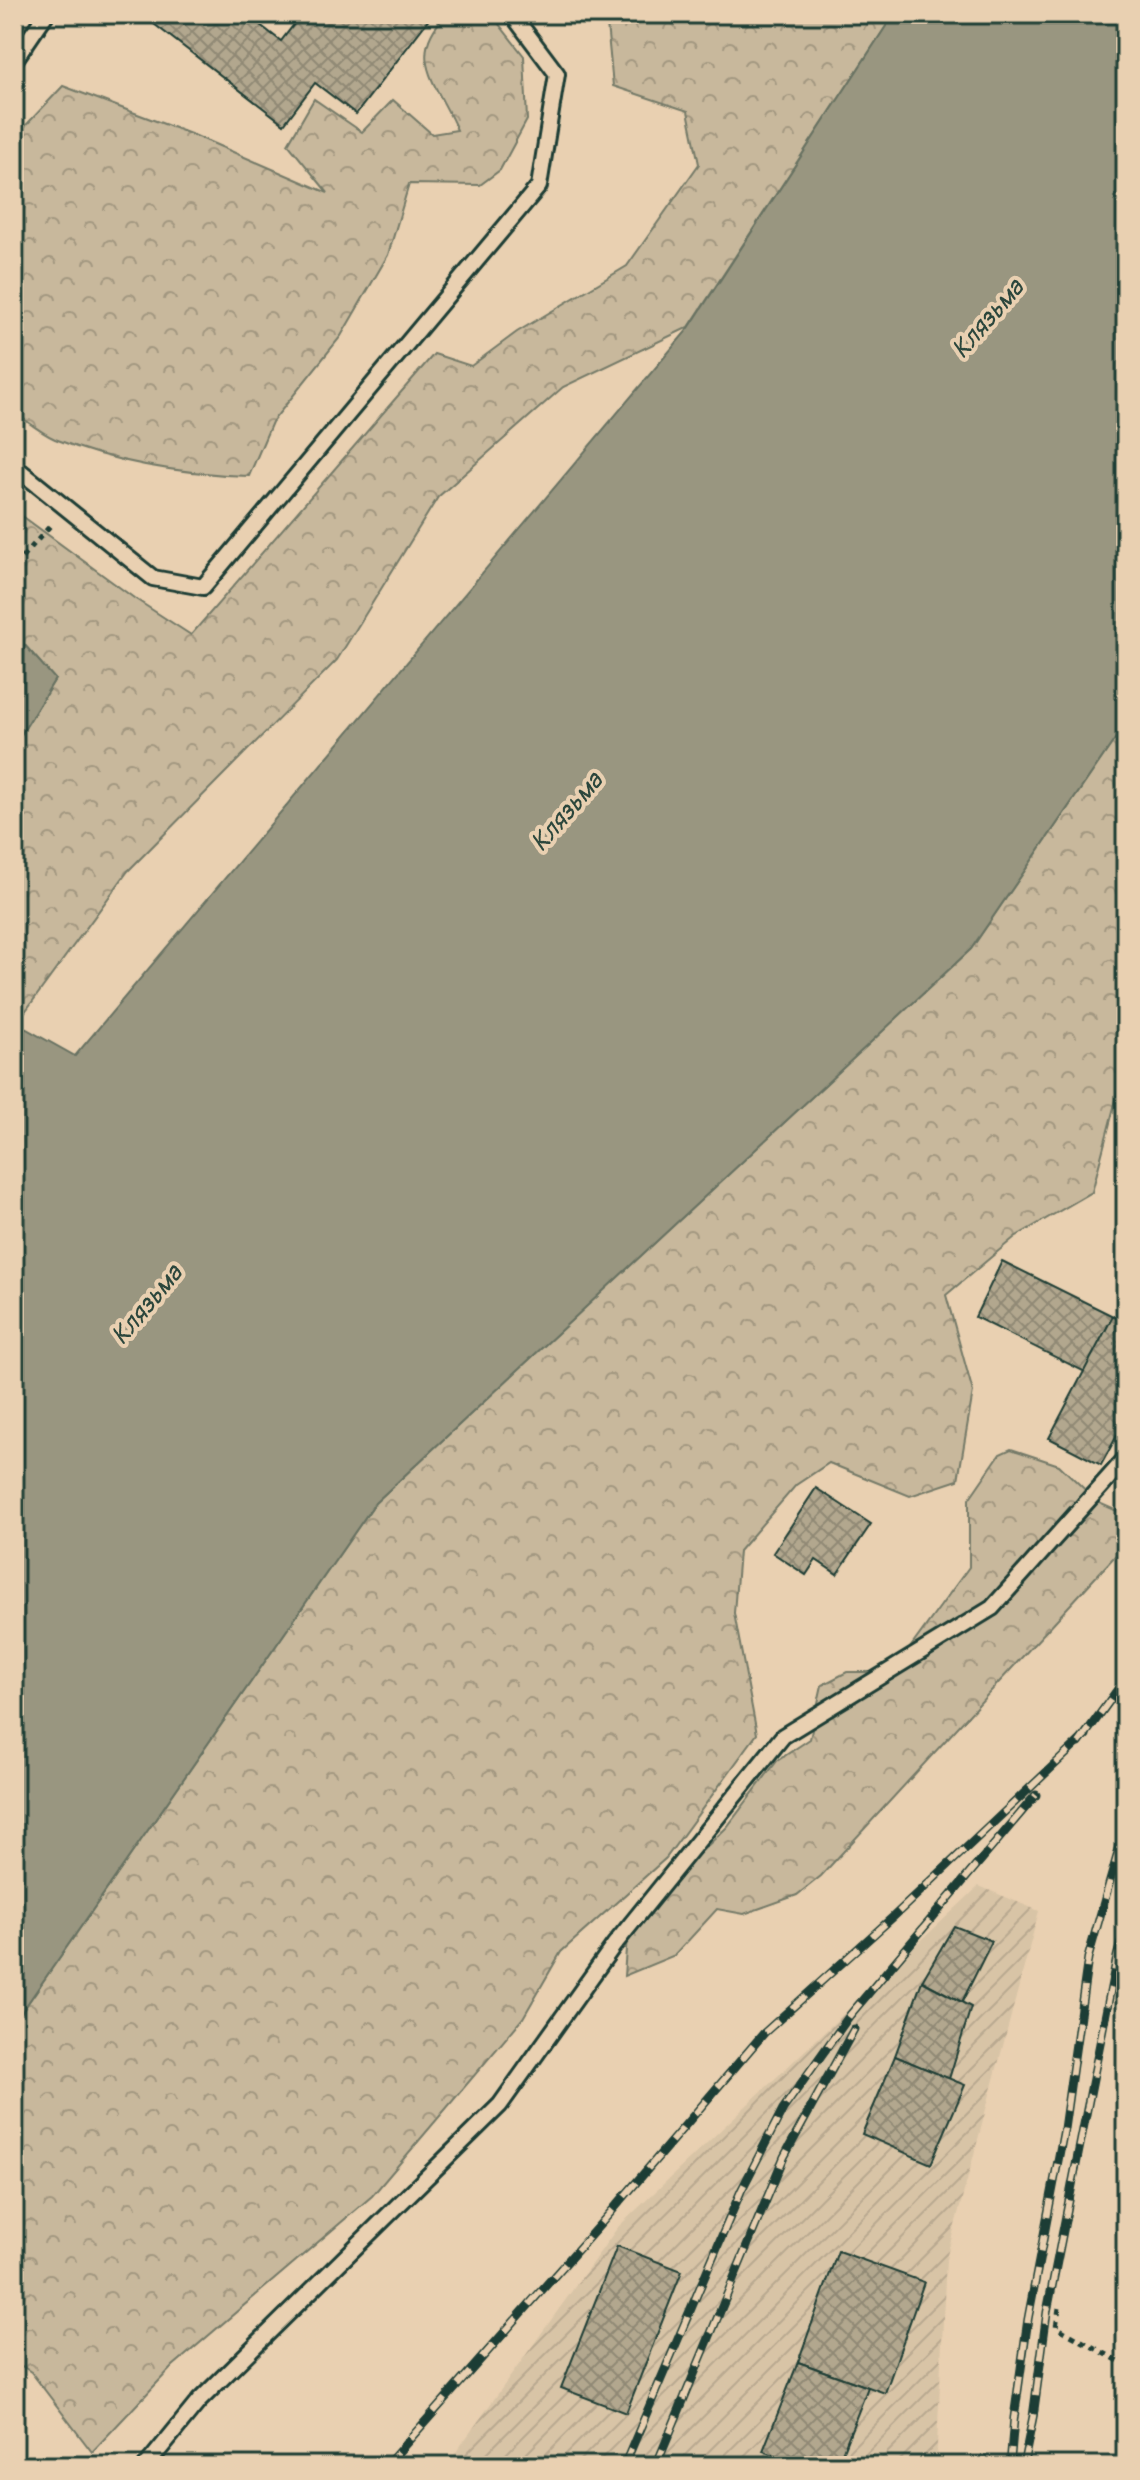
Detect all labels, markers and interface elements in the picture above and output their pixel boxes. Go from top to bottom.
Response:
water label: Клязьма [945,271,1032,365]
water label: Клязьма [524,764,611,858]
water label: Клязьма [104,1257,191,1352]

